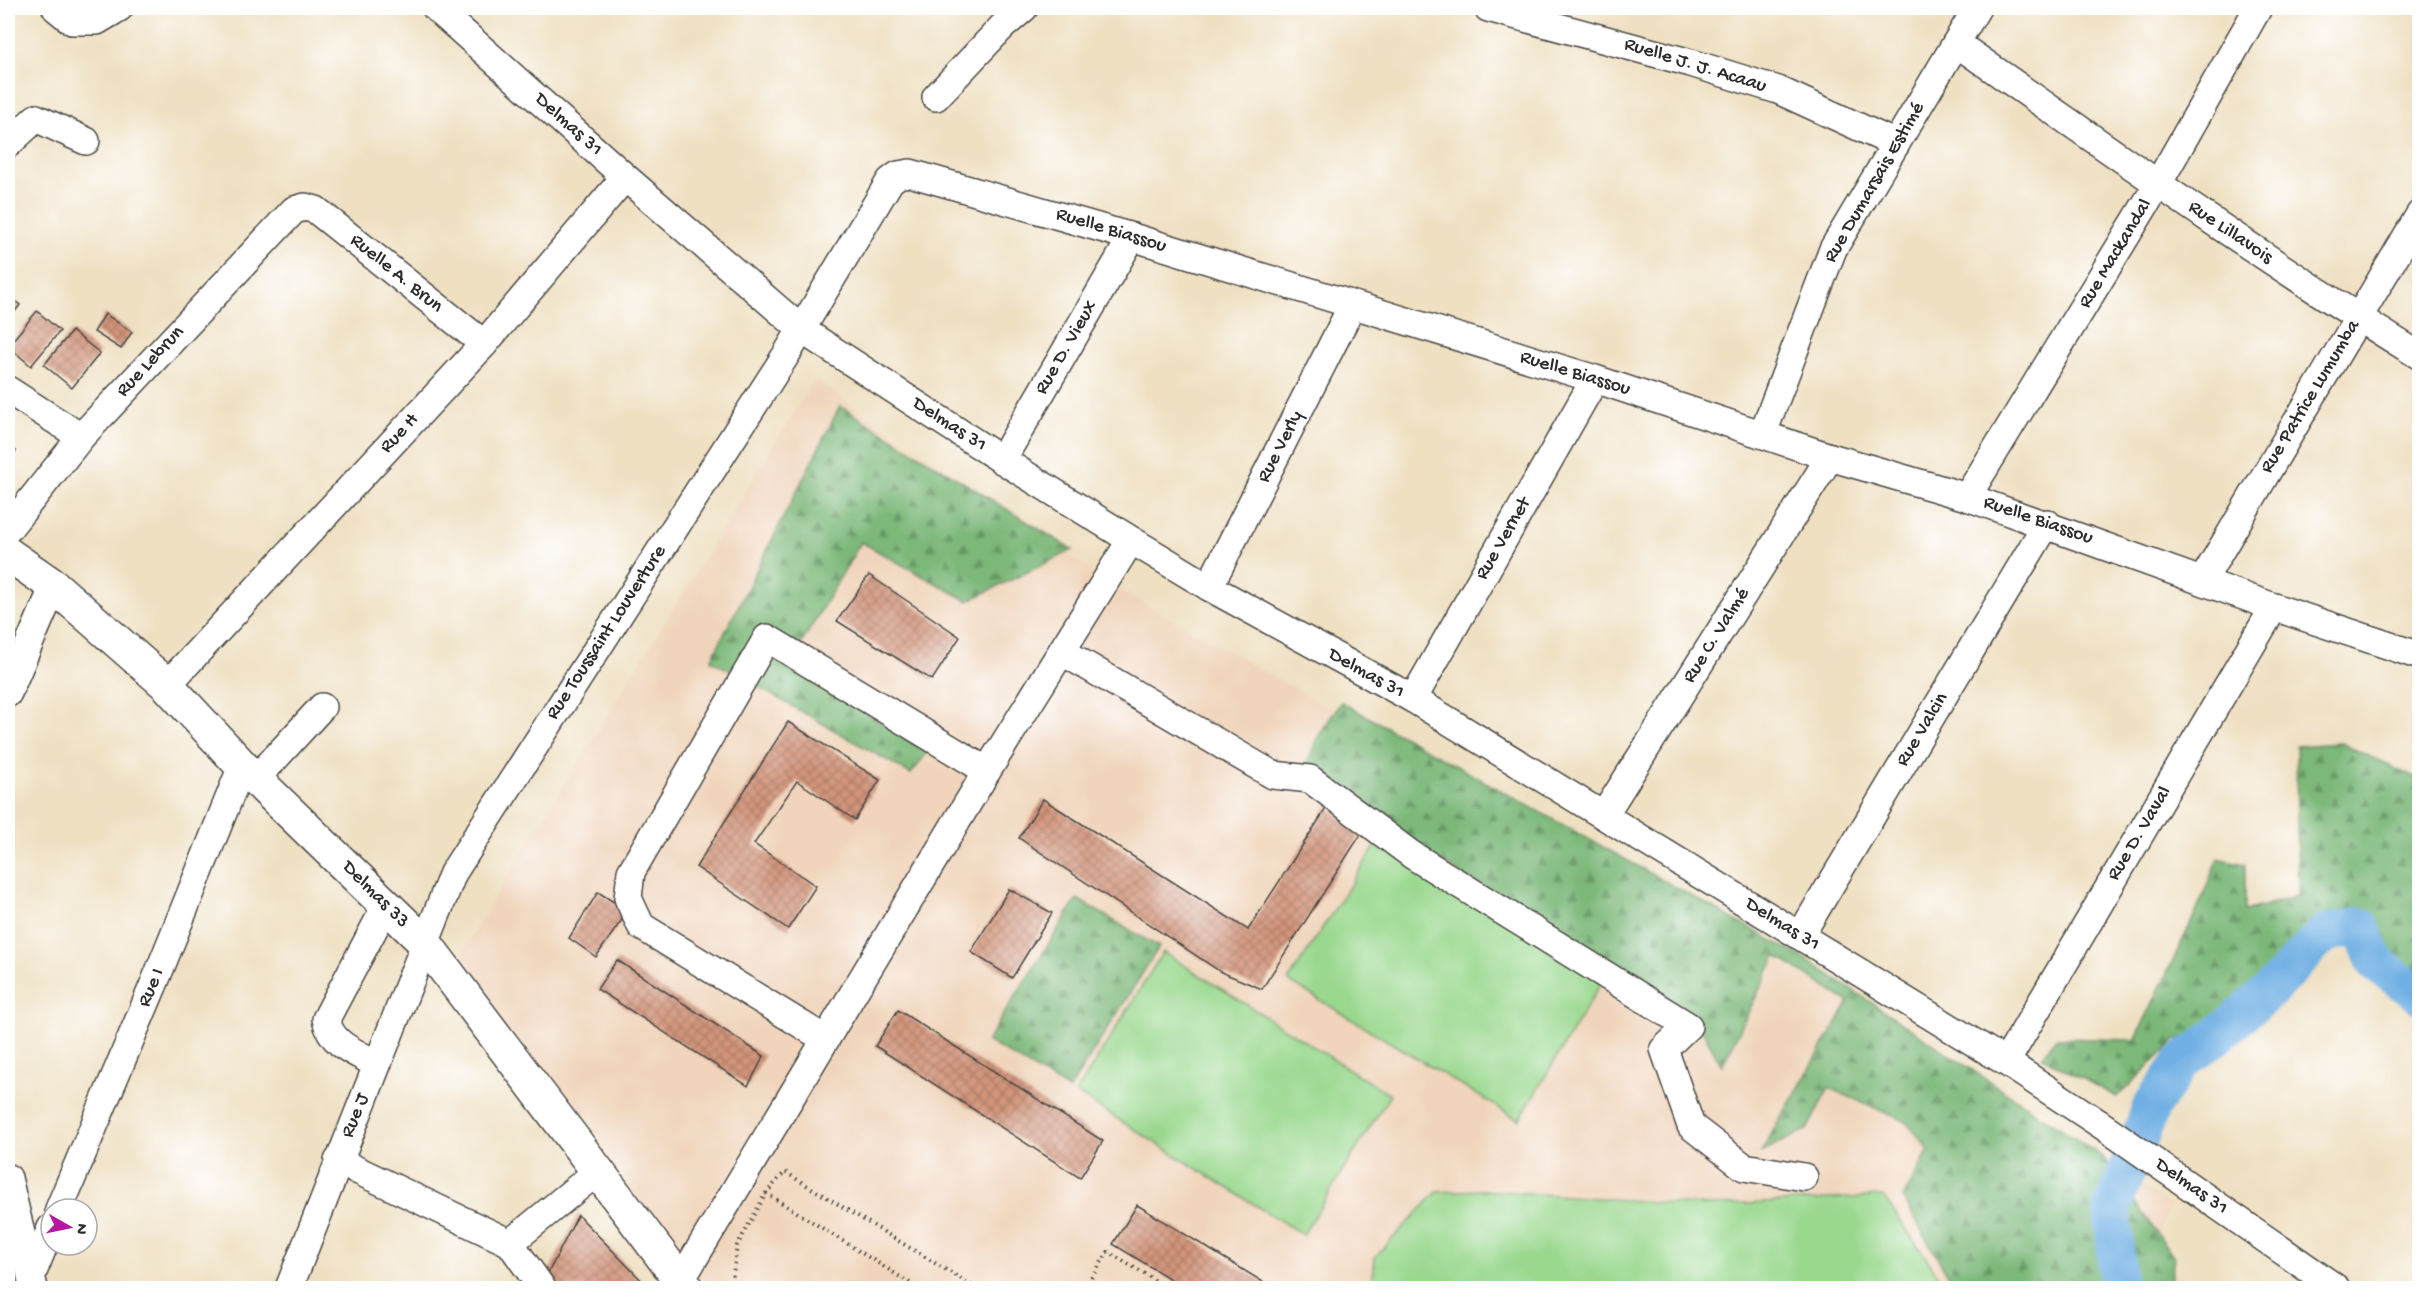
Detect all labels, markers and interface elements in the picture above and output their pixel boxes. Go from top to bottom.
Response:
street label: Ruelle J. J. Acaau [1621,33,1769,99]
street label: Delmas 31 [528,87,607,162]
street label: Rue Dumarsais Estimé [1820,98,1931,267]
street label: Rue Mackandal [2074,195,2158,313]
street label: Rue Lillavois [2183,196,2277,270]
street label: Ruelle Biassou [1053,203,1170,259]
street label: Ruelle A. Brun [345,229,448,319]
street label: Rue D. Vieux [1031,297,1103,399]
street label: Rue Patrice Lumumba [2256,315,2366,478]
street label: Rue Lebrun [112,321,190,402]
street label: Ruelle Biassou [1517,346,1634,402]
street label: Delmas 31 [906,391,990,457]
street label: Rue Verly [1253,407,1309,487]
street label: Rue H [376,409,425,459]
street label: Rue Vernet [1471,492,1538,584]
street label: Ruelle Biassou [1980,492,2096,551]
street label: Rue Toussaint Louverture [542,541,672,724]
street label: Rue C. Valmé [1679,584,1756,688]
street label: Delmas 31 [1322,643,1408,704]
street label: Rue Valcin [1892,688,1954,771]
street label: Rue D. Vaval [2103,783,2177,885]
street label: Delmas 33 [335,855,414,934]
street label: Delmas 31 [1739,892,1824,957]
street label: Rue I [134,965,170,1011]
street label: Rue J [337,1089,376,1141]
street label: Delmas 31 [2149,1152,2232,1220]
north arrow [39,1197,99,1257]
text: N [70,1222,91,1236]

